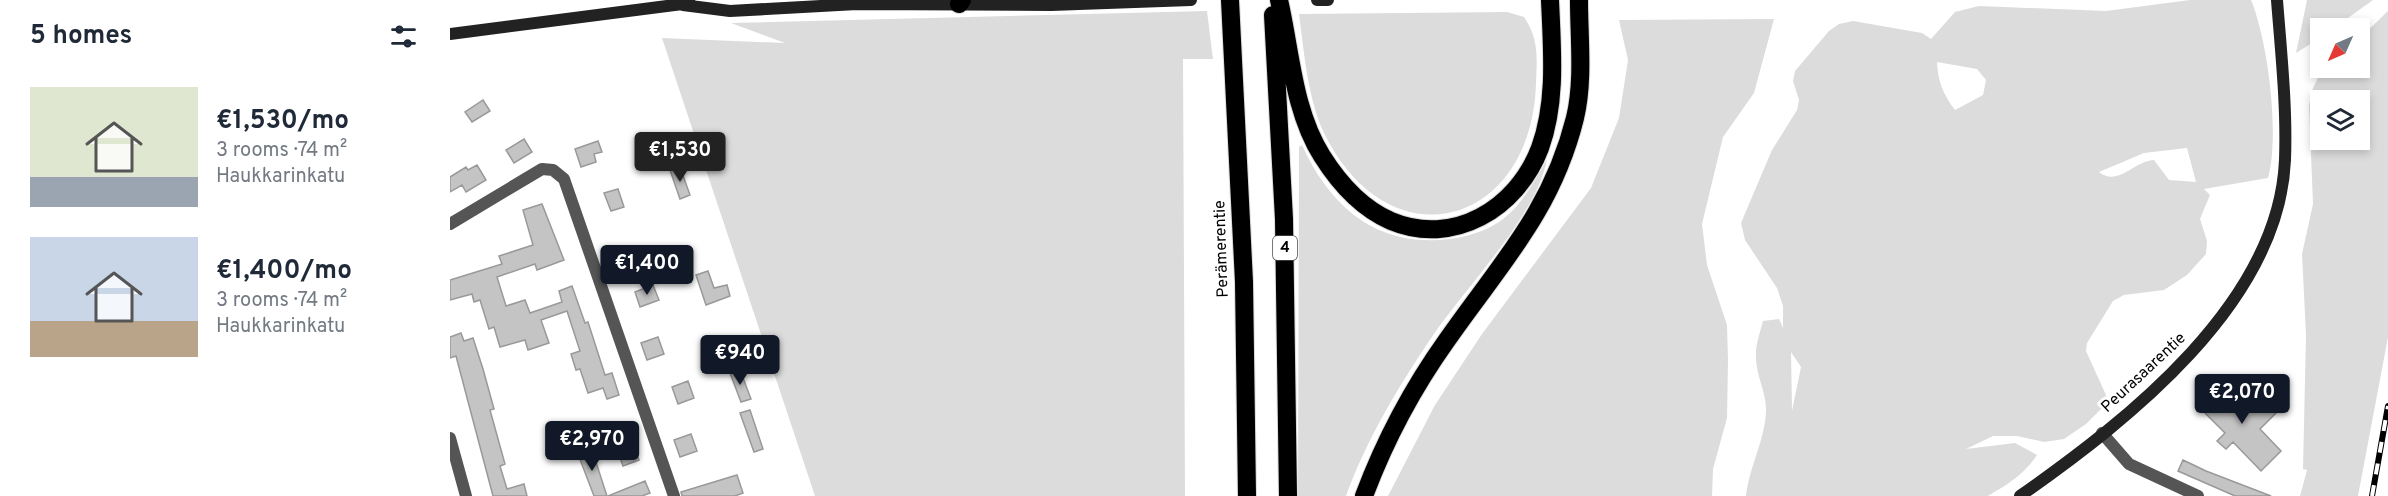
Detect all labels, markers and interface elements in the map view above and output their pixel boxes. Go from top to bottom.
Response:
north arrow [2310,18,2370,78]
map controls [2310,18,2370,150]
text: 5 homes [30,20,132,53]
icon: filters [387,20,420,53]
button: layers [2310,90,2370,150]
text: €1,530/mo [216,105,349,138]
icon: home [78,111,150,183]
pin: €1,530 [631,132,729,183]
text: 3 rooms · 74 m² [216,138,347,164]
text: €1,530 [649,138,711,164]
text: Haukkarinkatu [216,164,345,190]
street label: Perämerentie [1210,200,1234,298]
road number: 4 [1273,236,1297,260]
pin: €1,400 [598,245,696,296]
text: €1,400 [614,251,680,277]
text: €1,400/mo [216,255,352,288]
icon: home [78,261,150,333]
text: 3 rooms · 74 m² [216,288,347,314]
text: Haukkarinkatu [216,314,345,340]
street label: Peurasaarentie [2098,329,2190,417]
pin: €940 [704,335,776,386]
text: €940 [715,341,766,367]
pin: €2,070 [2193,374,2291,425]
text: €2,070 [2209,380,2275,406]
pin: €2,970 [543,421,641,472]
text: €2,970 [559,427,625,453]

